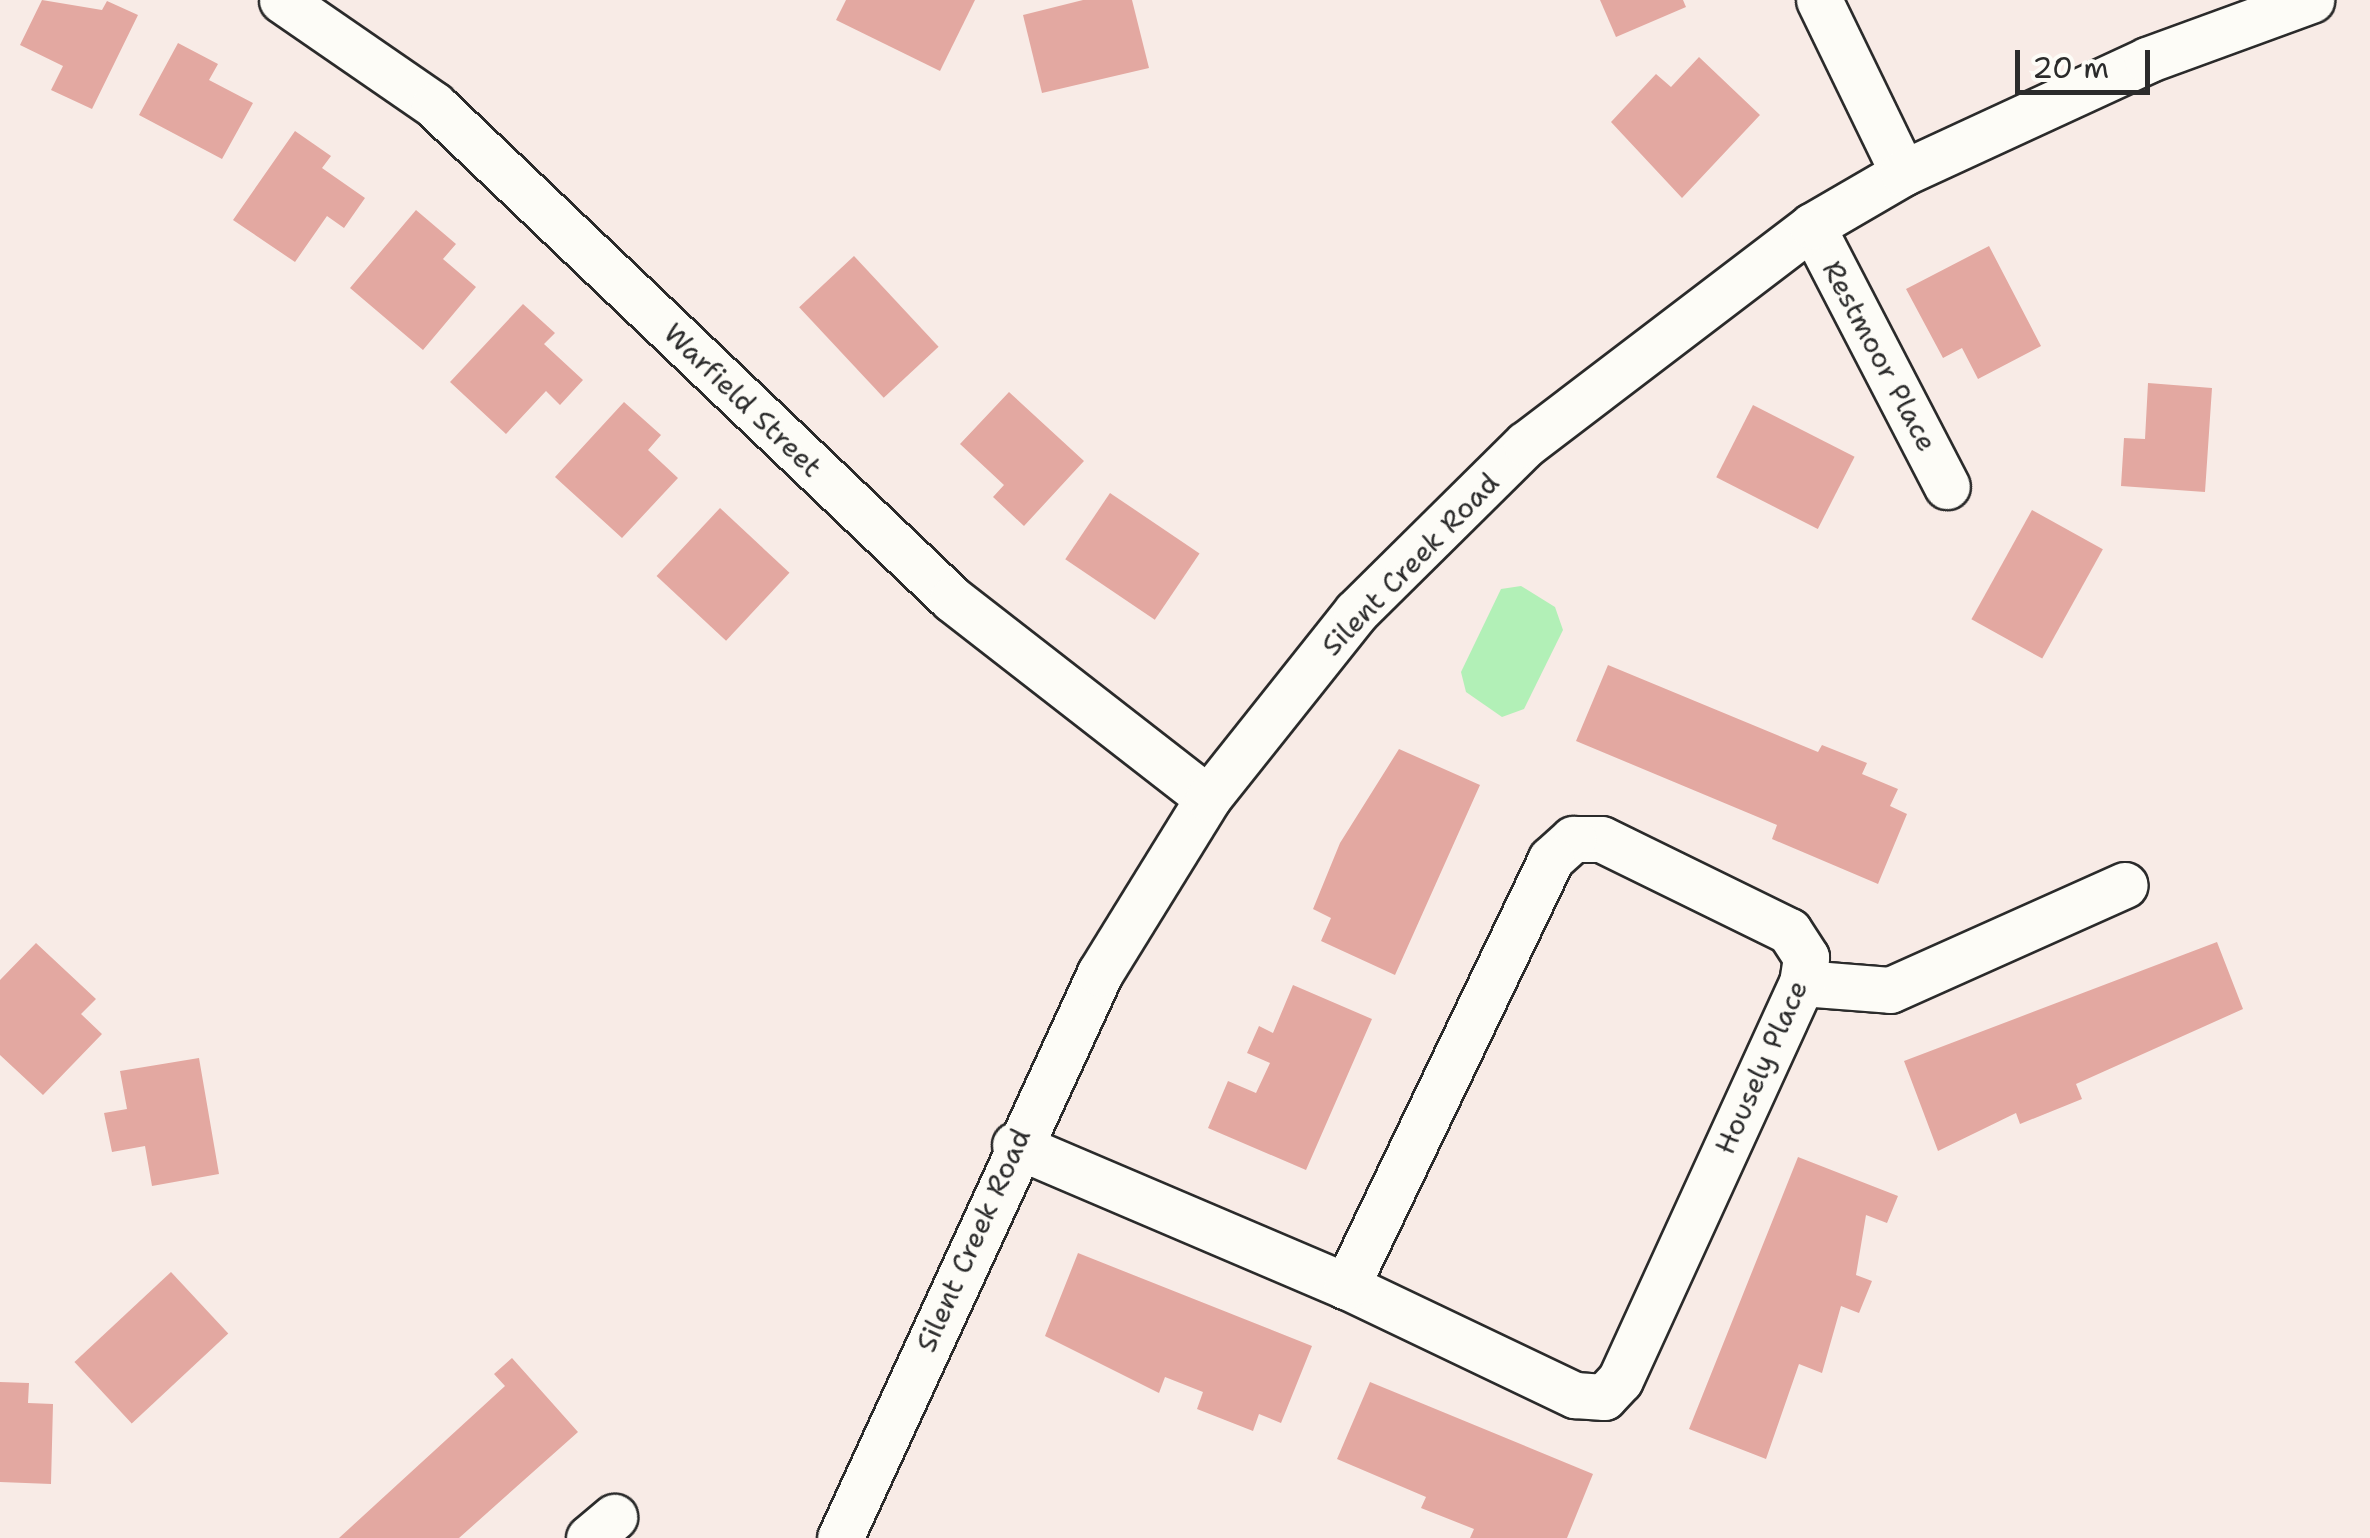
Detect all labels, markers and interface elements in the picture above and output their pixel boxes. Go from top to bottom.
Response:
scale bar [2020,30,2155,92]
text: 20 m [2032,47,2109,88]
street label: Restmoor Place [1816,255,1944,457]
street label: Warfield Street [657,316,829,484]
street label: Silent Creek Road [1314,466,1506,662]
street label: Housely Place [1708,975,1814,1159]
street label: Silent Creek Road [909,1123,1037,1357]

